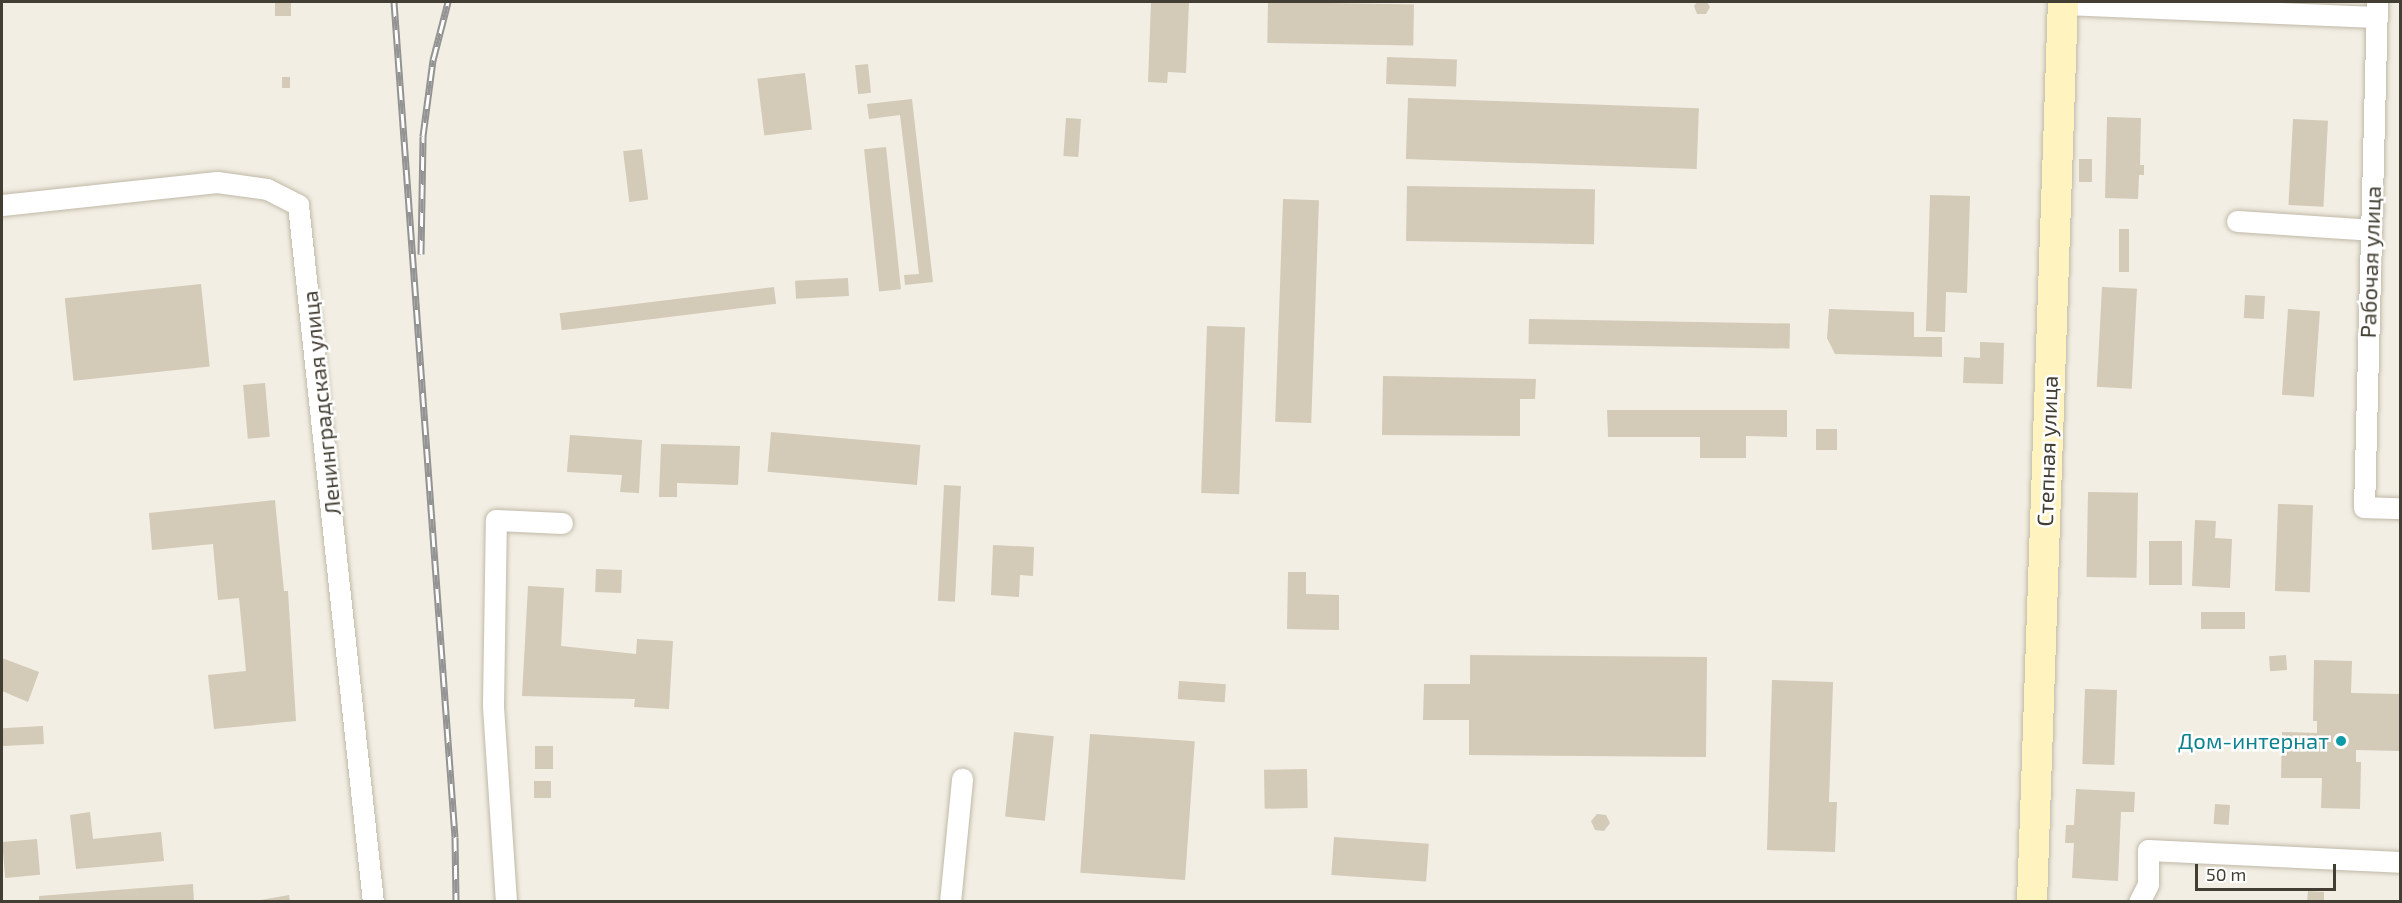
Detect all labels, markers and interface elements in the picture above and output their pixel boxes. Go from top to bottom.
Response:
street label: Рабочая улица [2354,185,2386,339]
street label: Ленинградская улица [296,289,346,517]
street label: Степная улица [2031,375,2063,527]
place label: Дом-интернат [2178,728,2329,754]
marker: Дом-интернат [2334,734,2348,748]
scale bar [2198,852,2339,890]
text: 50 m [2206,863,2246,885]

